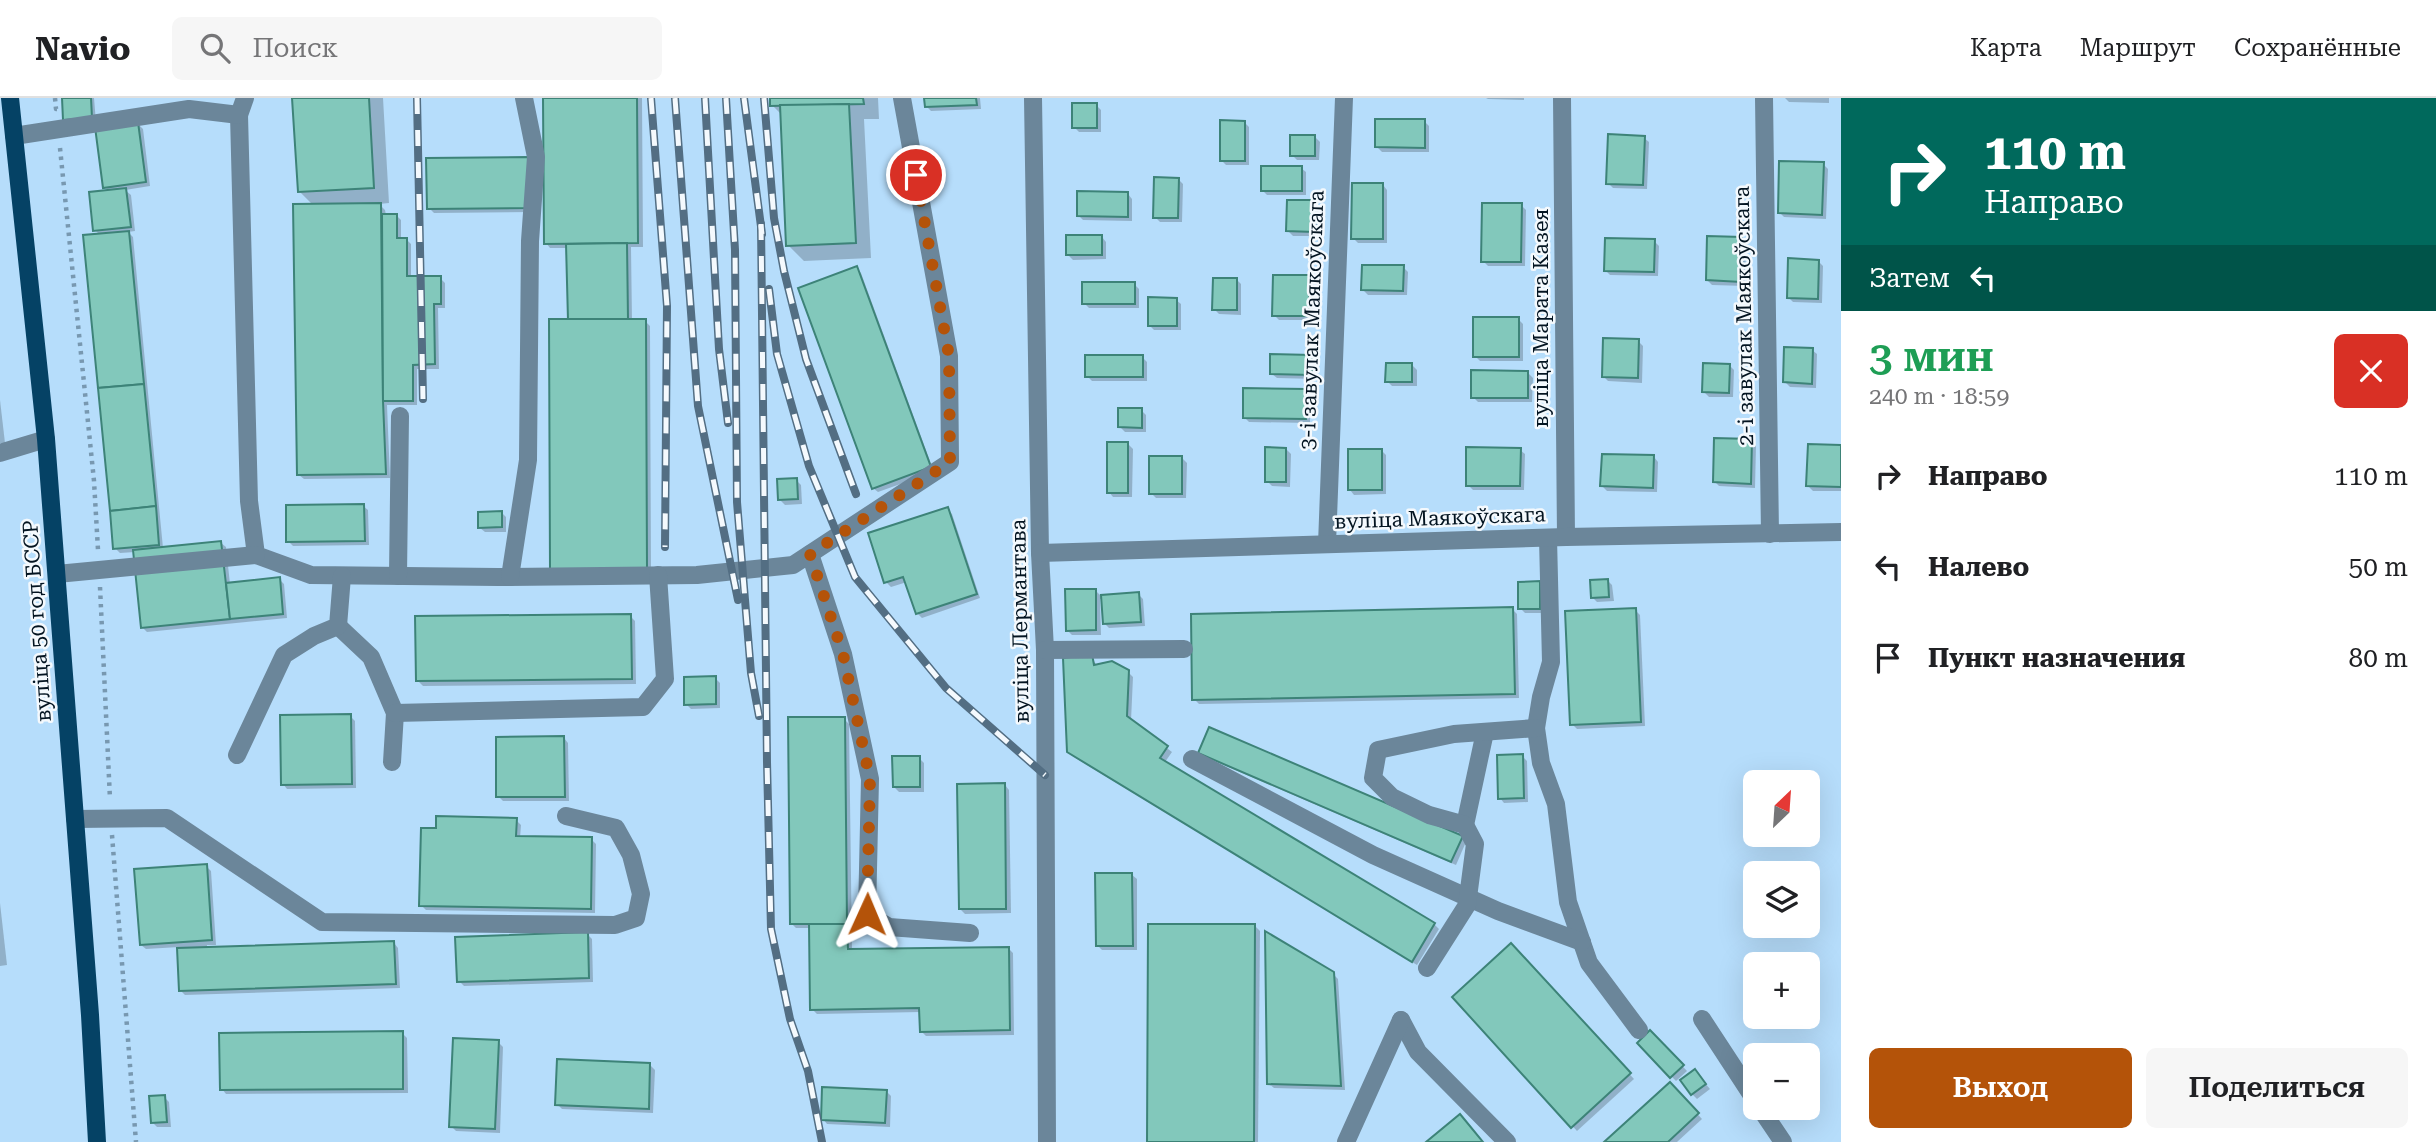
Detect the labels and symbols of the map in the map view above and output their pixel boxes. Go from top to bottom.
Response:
pin [886,145,946,205]
street label: 2-і завулак Маякоўскага [1730,185,1758,446]
street label: 3-і завулак Маякоўскага [1295,189,1329,450]
street label: вуліца Марата Казея [1529,209,1553,427]
street label: вуліца Маякоўскага [1334,502,1547,534]
street label: вуліца Лермантава [1006,518,1034,723]
street label: вуліца 50 год БССР [18,519,56,723]
north arrow [1743,770,1820,847]
position arrow [830,877,904,951]

